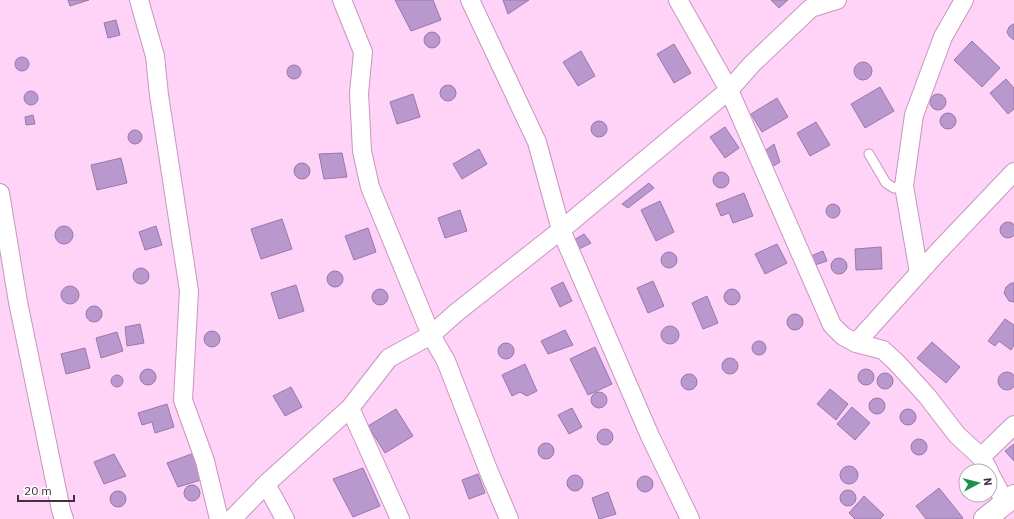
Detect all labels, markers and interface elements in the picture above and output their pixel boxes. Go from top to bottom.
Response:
north arrow [958,463,998,503]
scale bar [18,477,74,503]
text: N [980,477,995,487]
text: 20 m [24,483,52,498]

